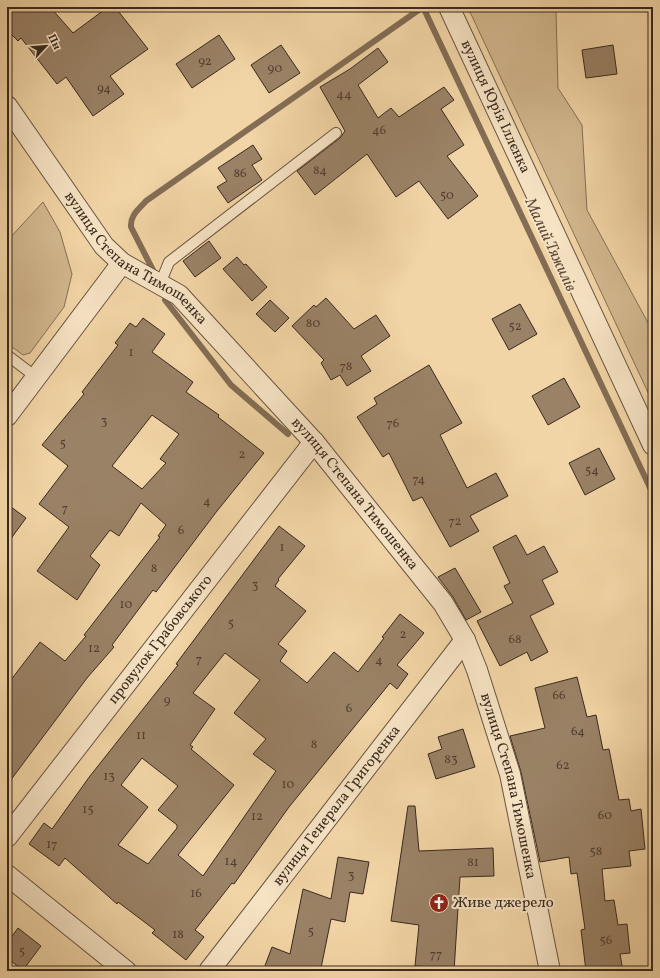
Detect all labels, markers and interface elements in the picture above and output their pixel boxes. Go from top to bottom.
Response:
north arrow [26,26,66,66]
text: Пн [43,32,64,53]
street label: вулиця Юрія Іллєнка [455,37,535,177]
house number: 92 [198,53,212,71]
house number: 90 [268,60,283,78]
house number: 94 [97,80,111,98]
house number: 44 [336,86,352,104]
house number: 46 [372,122,387,140]
house number: 84 [313,162,327,180]
house number: 86 [233,165,247,183]
street label: вулиця Степана Тимошенка [59,187,212,330]
house number: 50 [440,187,454,205]
water label: Малий Тяжилів [518,194,581,295]
house number: 80 [306,315,320,333]
house number: 52 [508,318,522,336]
house number: 1 [128,344,134,362]
house number: 78 [340,358,352,376]
house number: 3 [101,413,108,431]
street label: вулиця Степана Тимошенка [286,413,423,575]
house number: 76 [387,415,400,433]
house number: 5 [60,435,66,453]
house number: 2 [239,446,246,464]
house number: 54 [585,462,599,480]
house number: 74 [413,471,426,489]
house number: 4 [203,493,211,511]
house number: 7 [62,500,68,518]
house number: 72 [448,513,462,531]
house number: 6 [178,522,185,540]
house number: 1 [279,539,285,557]
house number: 8 [151,560,157,578]
street label: провулок Грабовського [103,570,217,709]
house number: 3 [252,577,259,595]
house number: 10 [120,596,133,614]
house number: 5 [228,615,234,633]
house number: 2 [400,626,407,644]
house number: 68 [508,631,522,649]
house number: 12 [88,640,100,658]
house number: 7 [196,651,202,669]
house number: 4 [375,652,383,670]
house number: 66 [552,687,566,705]
street label: вулиця Степана Тимошенка [474,690,542,881]
house number: 9 [164,692,171,710]
house number: 6 [346,700,353,718]
street label: вулиця Генерала Григоренка [268,721,406,890]
house number: 64 [571,723,585,741]
house number: 11 [136,727,146,745]
house number: 8 [311,736,317,754]
house number: 83 [444,751,458,769]
house number: 62 [556,757,570,775]
house number: 13 [103,768,115,786]
house number: 10 [282,776,295,794]
house number: 15 [82,801,94,819]
house number: 60 [598,807,612,825]
house number: 12 [251,808,263,826]
house number: 17 [46,836,58,854]
house number: 58 [590,843,602,861]
house number: 14 [225,853,238,871]
house number: 81 [467,854,479,872]
house number: 3 [348,867,355,885]
house number: 16 [190,885,202,903]
church icon: Живе джерело [428,892,450,914]
place label: Живе джерело [453,893,554,914]
house number: 5 [308,923,314,941]
house number: 18 [172,926,184,944]
house number: 56 [600,932,613,950]
house number: 5 [19,943,25,961]
house number: 77 [430,946,442,964]

